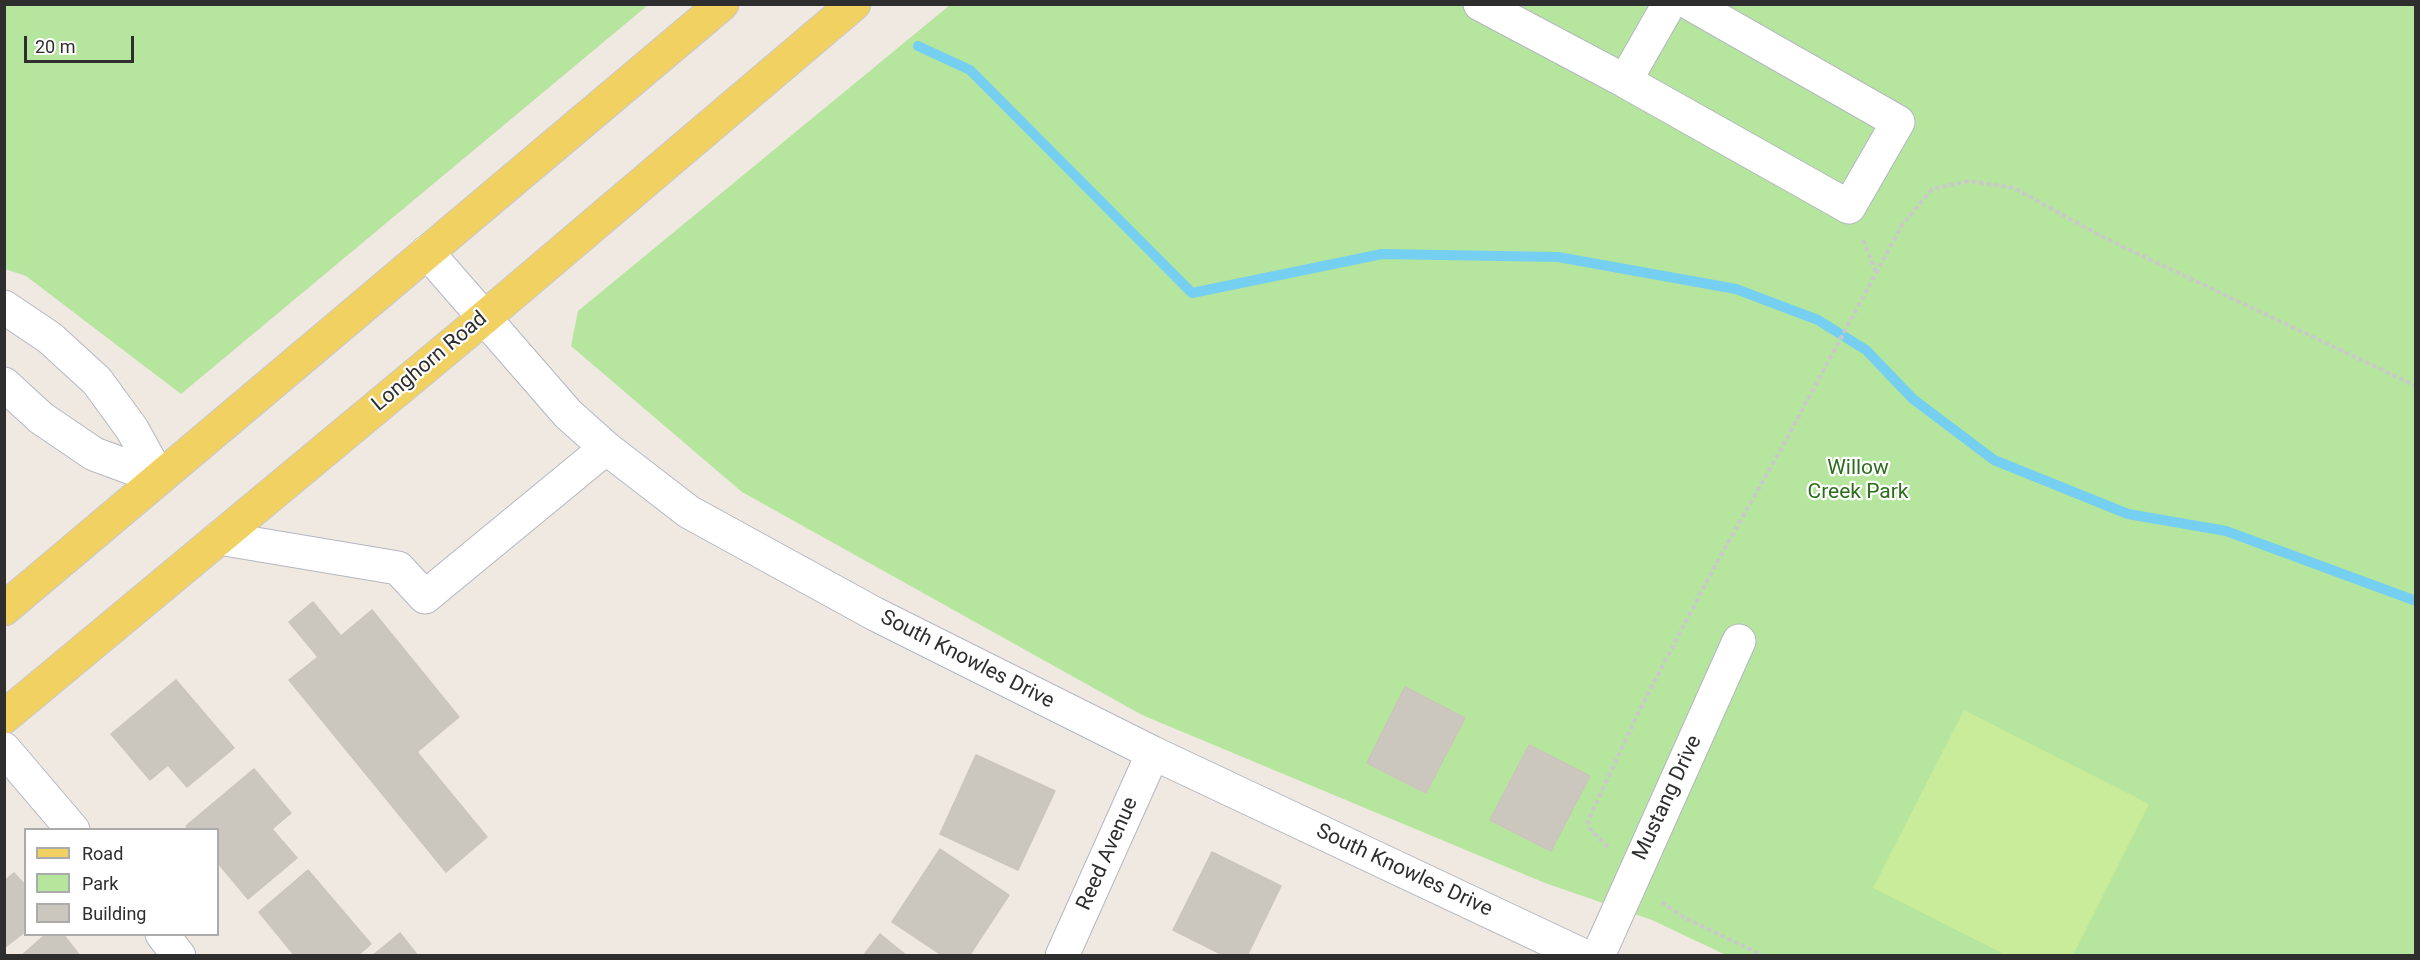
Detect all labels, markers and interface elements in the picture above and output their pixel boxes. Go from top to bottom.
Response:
scale bar [27,24,136,62]
text: 20 m [35,36,75,57]
street label: Longhorn Road [367,307,493,417]
park label: Willow Creek Park [1807,456,1909,506]
street label: South Knowles Drive [876,605,1058,715]
street label: Mustang Drive [1628,732,1708,864]
street label: Reed Avenue [1072,794,1144,914]
street label: South Knowles Drive [1312,819,1496,923]
legend [24,828,219,936]
text: Road [82,843,123,864]
text: Park [82,873,118,894]
text: Building [82,903,146,924]

